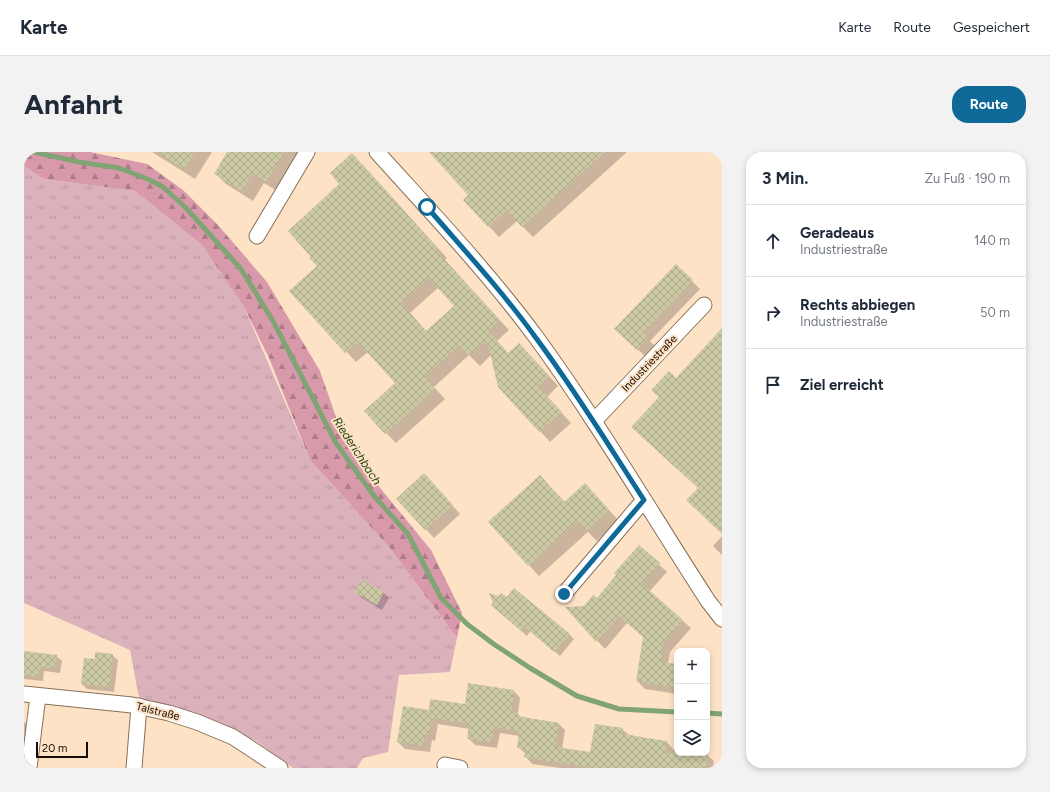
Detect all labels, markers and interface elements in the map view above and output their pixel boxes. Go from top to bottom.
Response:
text: Karte [20,16,67,39]
text: Karte [838,19,871,36]
text: Route [893,19,931,36]
text: Gespeichert [953,19,1030,36]
button: Route [952,86,1026,123]
text: Anfahrt [24,87,123,121]
text: 3 Min. [762,168,808,188]
text: Zu Fuß · 190 m [925,171,1010,186]
route start [418,198,436,216]
text: Geradeaus [800,224,874,242]
icon: ahead [762,230,784,252]
text: 140 m [974,233,1010,248]
text: Industriestraße [800,242,888,257]
text: Rechts abbiegen [800,296,915,314]
icon: right [762,302,784,324]
text: 50 m [980,305,1010,320]
text: Industriestraße [800,314,888,329]
street label: Industriestraße [619,332,680,395]
icon: arrive [762,374,784,396]
text: Ziel erreicht [800,376,884,394]
water label: Riederichbach [330,415,384,488]
route end [555,585,573,603]
map controls [674,648,710,756]
button: + [674,648,710,684]
button: − [674,684,710,720]
street label: Talstraße [135,700,181,723]
button: layers [674,720,710,756]
scale bar [36,740,88,759]
text: 20 m [42,742,67,755]

